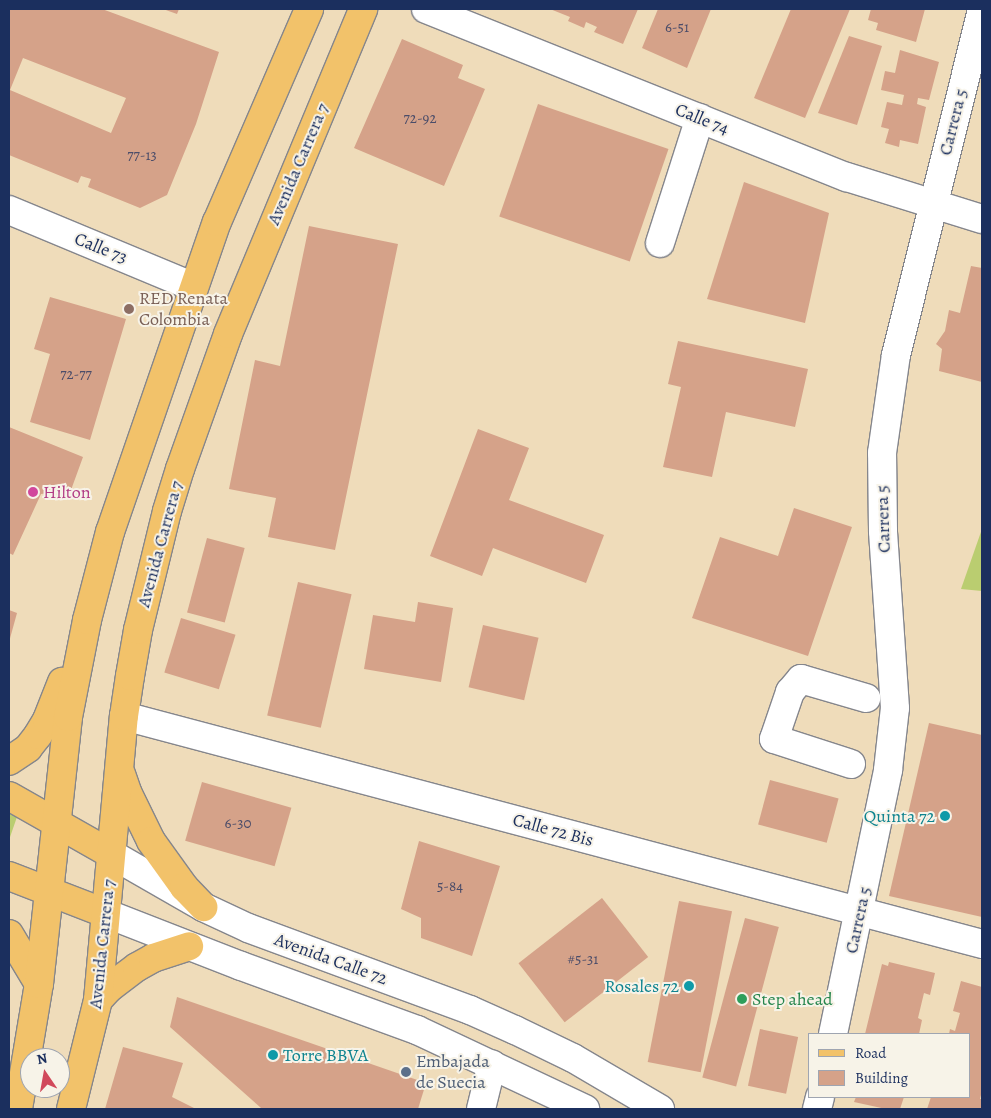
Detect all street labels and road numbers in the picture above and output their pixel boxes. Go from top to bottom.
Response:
street label: Carrera 5 [934,87,972,157]
street label: Calle 74 [672,99,732,139]
street label: Avenida Carrera 7 [263,100,333,228]
street label: Calle 73 [71,228,131,268]
street label: Avenida Carrera 7 [133,478,187,610]
street label: Carrera 5 [871,485,895,553]
street label: Calle 72 Bis [510,809,596,851]
street label: Avenida Carrera 7 [84,878,120,1010]
street label: Carrera 5 [840,885,876,955]
street label: Avenida Calle 72 [272,929,390,989]

